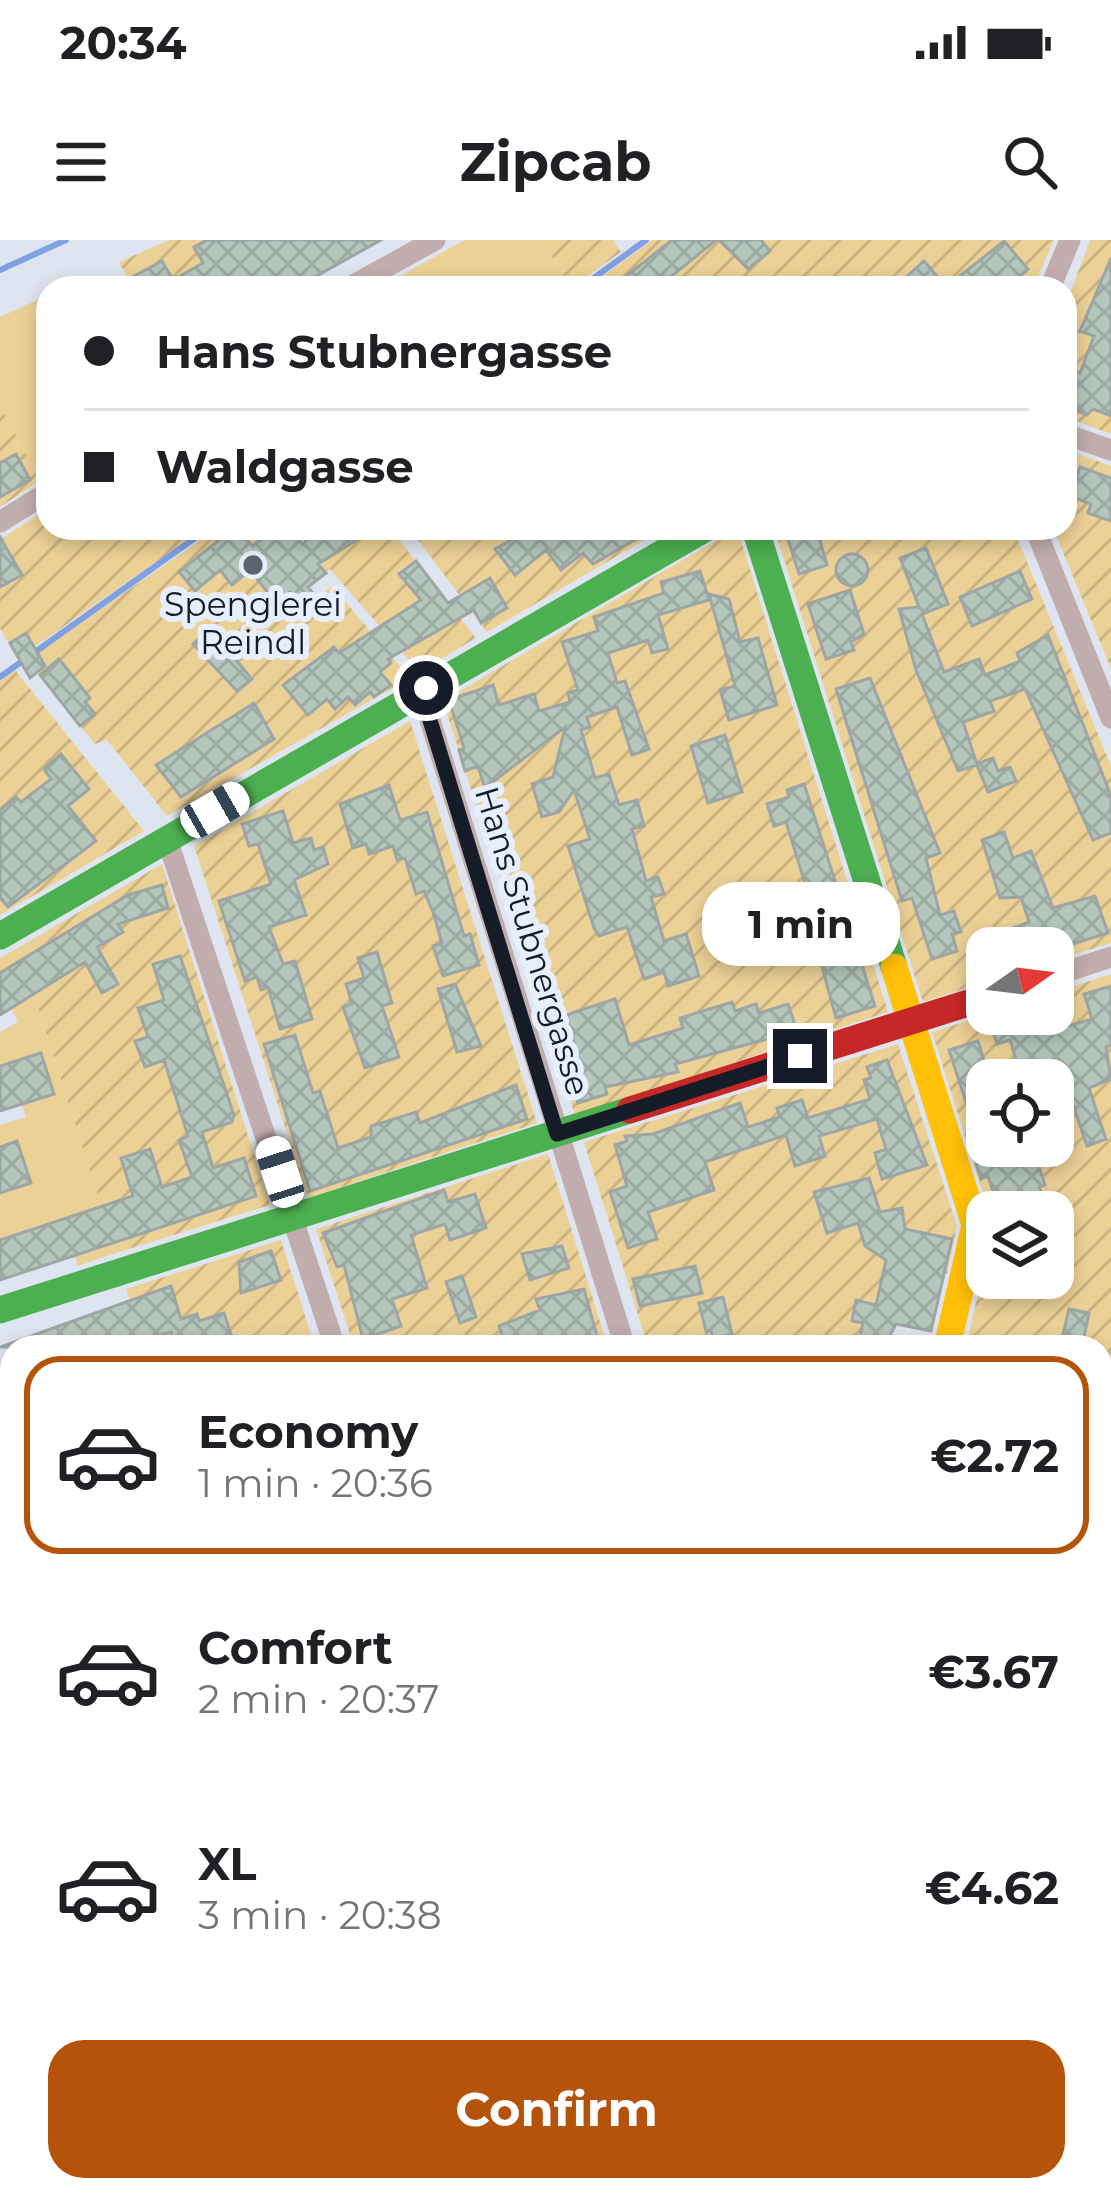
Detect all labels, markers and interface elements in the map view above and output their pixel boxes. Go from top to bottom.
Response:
text: 20:34 [60,15,187,70]
icon: menu [48,129,114,195]
text: Zipcab [459,129,652,195]
icon: search [997,129,1063,195]
text: Hans Stubnergasse [156,324,612,379]
text: Waldgasse [156,439,414,494]
marker: Spenglerei Reindl [240,552,266,578]
place label: Spenglerei Reindl [164,584,342,662]
route start [399,661,453,715]
car [175,776,255,844]
street label: Hans Stubnergasse [467,782,599,1100]
callout: 1 min [701,882,899,966]
text: 1 min [748,900,854,948]
north arrow [966,927,1074,1035]
map controls [966,927,1074,1299]
route end [773,1029,827,1083]
button: locate [966,1059,1074,1167]
car [252,1132,308,1212]
button: layers [966,1191,1074,1299]
icon: car [54,1401,162,1509]
text: Economy [198,1404,418,1459]
text: €2.72 [930,1428,1059,1483]
text: 1 min · 20:36 [198,1459,433,1507]
icon: car [54,1617,162,1725]
text: Comfort [198,1620,393,1675]
text: €3.67 [928,1644,1059,1699]
text: 2 min · 20:37 [198,1675,440,1723]
icon: car [54,1833,162,1941]
text: XL [198,1836,256,1891]
text: €4.62 [925,1860,1059,1915]
text: 3 min · 20:38 [198,1891,442,1939]
button: Confirm [48,2040,1065,2178]

